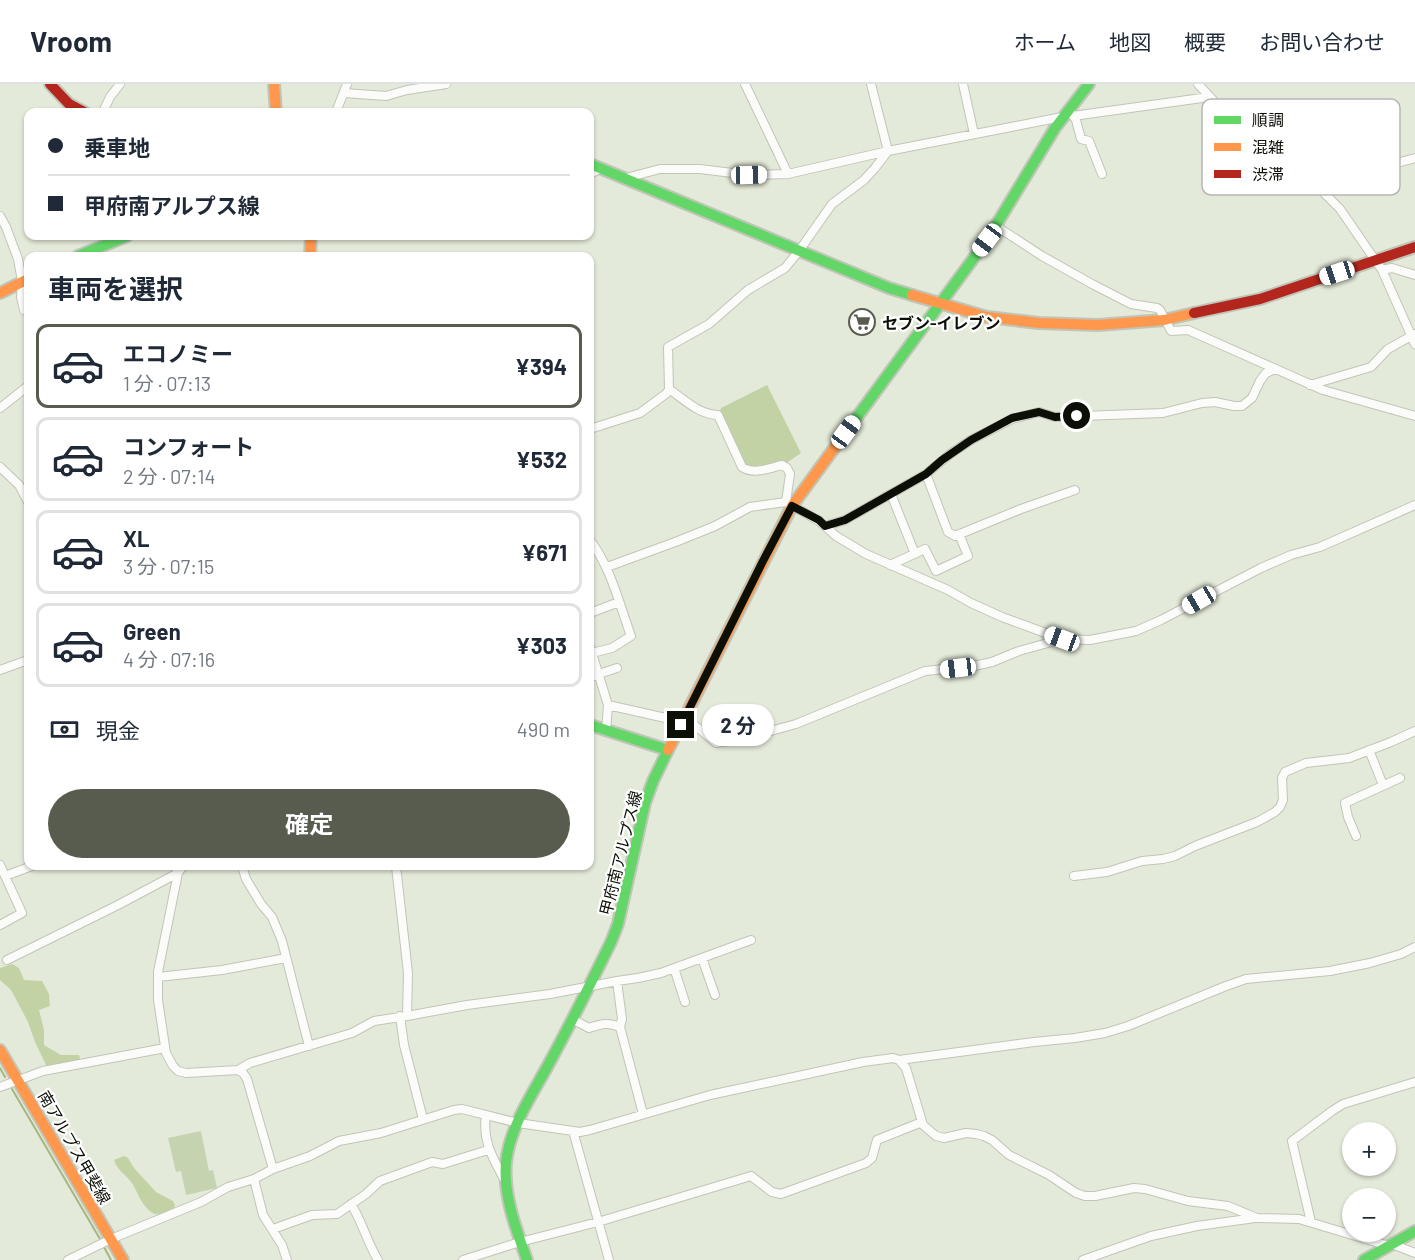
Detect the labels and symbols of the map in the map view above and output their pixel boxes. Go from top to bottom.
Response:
legend [1202,99,1400,195]
text: 順調 [1252,110,1284,129]
text: 混雑 [1252,137,1284,156]
text: 渋滞 [1252,164,1284,183]
car [731,166,767,184]
car [969,220,1005,260]
car [1317,259,1357,287]
supermarket icon: セブン-イレブン [847,307,877,337]
place label: セブン-イレブン [882,313,1001,332]
route start [1063,402,1090,429]
car [828,412,864,452]
car [1179,583,1219,617]
car [1042,624,1082,654]
car [939,657,977,679]
callout: 2 分 [702,704,774,746]
route end [667,711,694,738]
street label: 甲府南アルプス線 [595,789,645,917]
street label: 南アルプス甲斐線 [35,1087,115,1207]

